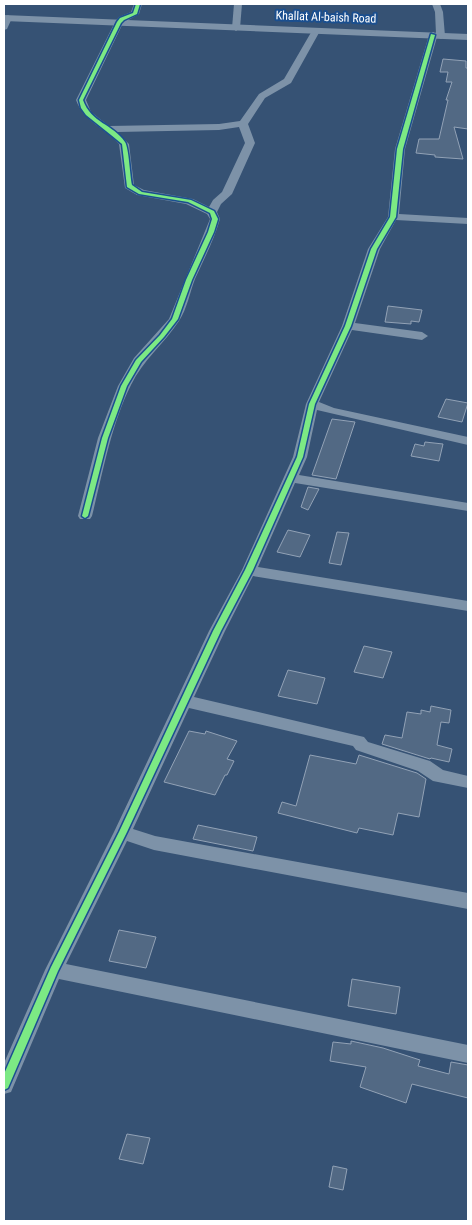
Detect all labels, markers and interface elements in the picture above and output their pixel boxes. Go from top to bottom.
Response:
street label: Khallat Al-baish Road [275,8,377,26]

